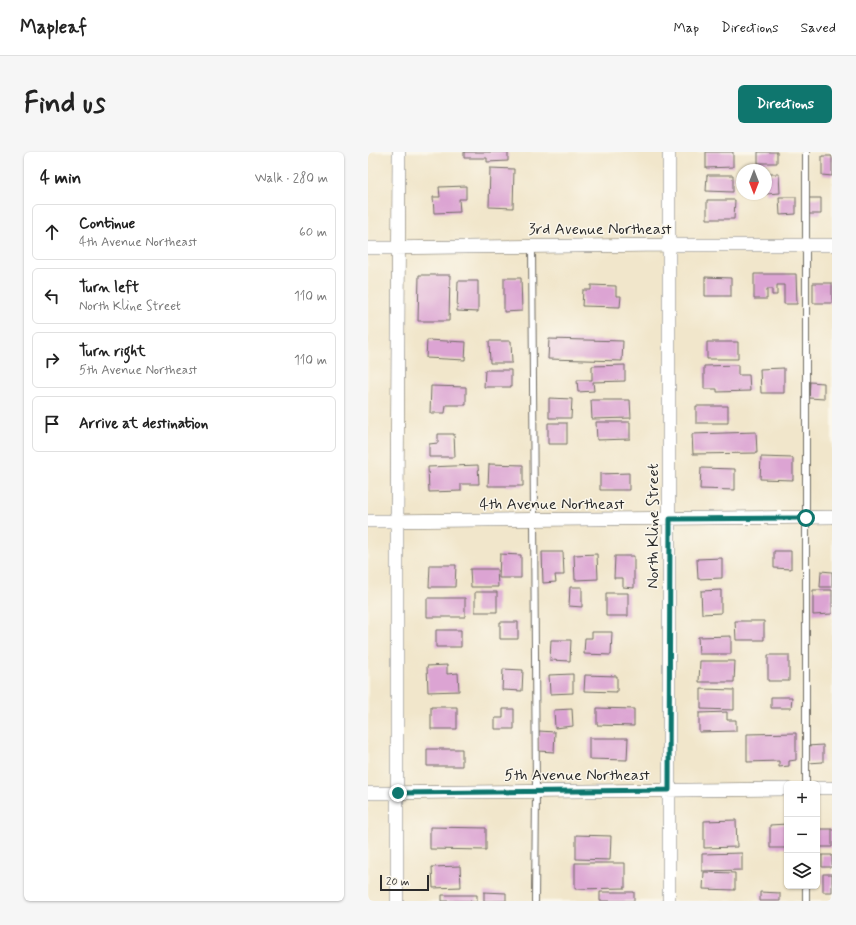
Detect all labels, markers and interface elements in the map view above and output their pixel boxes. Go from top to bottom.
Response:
text: Mapleaf [20,15,87,40]
text: Map [673,19,699,37]
text: Directions [721,19,779,37]
text: Saved [801,19,836,37]
button: Directions [738,85,832,123]
text: Find us [24,86,105,123]
north arrow [736,164,772,200]
text: 4 min [40,167,81,189]
text: Walk · 280 m [255,170,328,187]
text: Continue [79,214,135,234]
street label: 3rd Avenue Northeast [528,219,672,240]
icon: ahead [41,221,63,243]
text: 60 m [299,224,327,241]
text: 4th Avenue Northeast [79,234,197,251]
text: Turn left [79,278,139,298]
icon: left [41,285,63,307]
text: 110 m [294,288,327,305]
text: North Kline Street [79,298,181,315]
text: Turn right [79,342,146,362]
icon: right [41,349,63,371]
text: 110 m [294,352,327,369]
text: 5th Avenue Northeast [79,362,197,379]
icon: arrive [41,413,63,435]
text: Arrive at destination [79,414,208,434]
street label: North Kline Street [643,463,664,589]
street label: 4th Avenue Northeast [479,494,625,515]
route start [797,509,815,527]
street label: 5th Avenue Northeast [504,765,650,786]
map controls [784,781,820,889]
button: + [784,781,820,817]
route end [389,784,407,802]
button: − [784,817,820,853]
button: layers [784,853,820,889]
scale bar [380,873,429,892]
text: 20 m [386,875,409,889]

